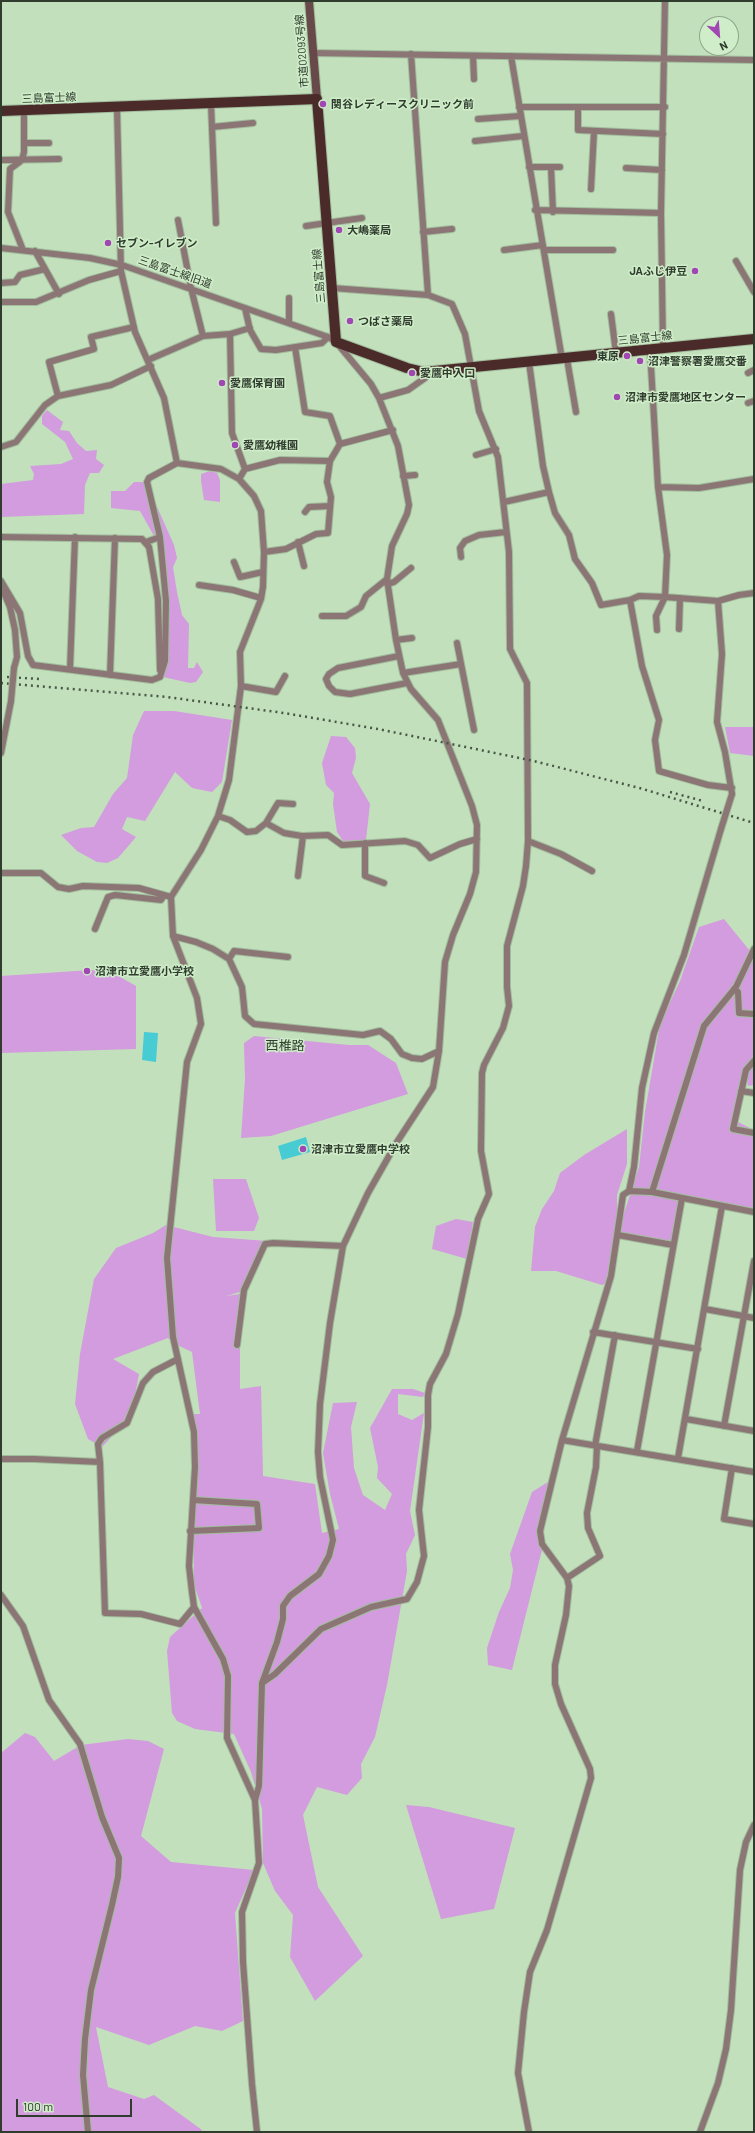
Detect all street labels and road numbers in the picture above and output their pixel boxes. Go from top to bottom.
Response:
street label: 市道02093号線 [293,14,311,88]
street label: 三島富士線 [21,90,77,106]
street label: 三島富士線 [310,248,328,304]
street label: 三島富士線旧道 [136,253,214,291]
street label: 三島富士線 [617,329,673,347]

